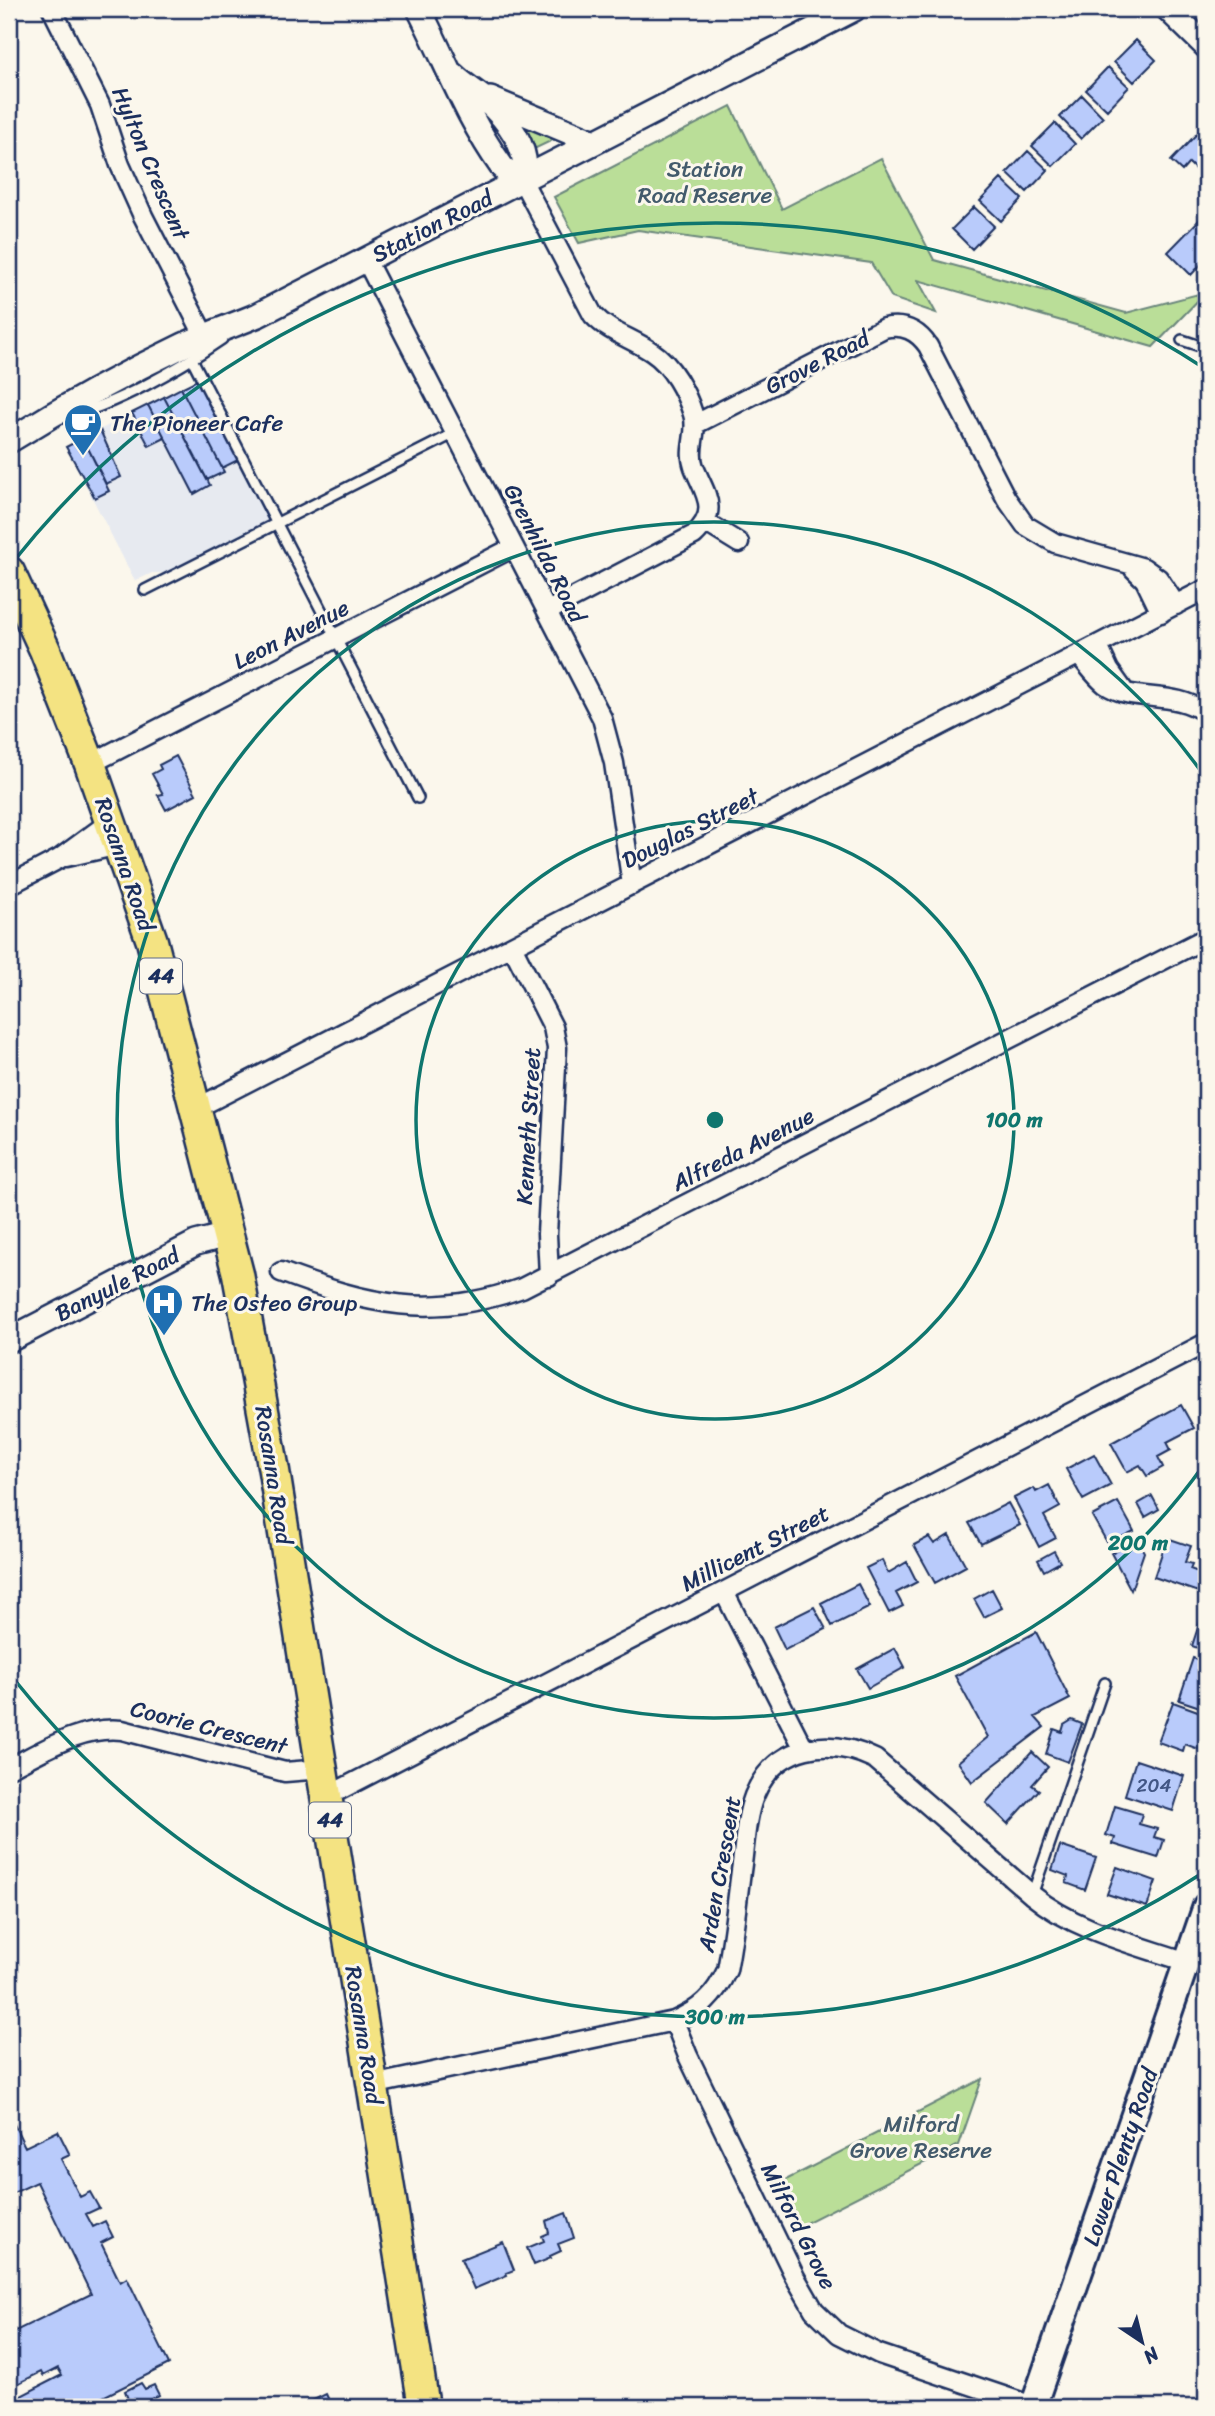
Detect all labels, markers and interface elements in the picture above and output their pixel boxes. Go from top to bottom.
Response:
street label: Hylton Crescent [100,80,202,248]
park label: Station Road Reserve [638,149,773,216]
street label: Station Road [364,177,502,275]
street label: Grove Road [758,318,879,406]
cafe icon: The Pioneer Cafe [62,402,104,457]
place label: The Pioneer Cafe [110,403,283,444]
street label: Grenhilda Road [492,476,598,632]
street label: Leon Avenue [226,587,357,681]
street label: Douglas Street [614,775,768,881]
street label: Rosanna Road [82,792,167,939]
road number: 44 [140,958,182,993]
street label: Kenneth Street [504,1046,553,1206]
street label: Alfreda Avenue [664,1096,822,1204]
text: 100 m [985,1101,1043,1139]
centre of rings [703,1108,727,1132]
street label: Banyule Road [47,1235,189,1334]
hospital icon: The Osteo Group [143,1282,185,1337]
place label: The Osteo Group [191,1283,358,1324]
street label: Rosanna Road [242,1403,305,1549]
street label: Millicent Street [674,1493,837,1604]
text: 200 m [1107,1524,1169,1562]
street label: Coorie Crescent [126,1688,293,1767]
house number: 204 [1137,1769,1172,1802]
street label: Arden Crescent [685,1793,753,1957]
road number: 44 [309,1802,351,1838]
street label: Rosanna Road [332,1963,395,2109]
text: 300 m [684,1998,746,2036]
street label: Lower Plenty Road [1071,2061,1171,2252]
park label: Milford Grove Reserve [850,2104,992,2171]
street label: Milford Grove [749,2155,848,2297]
north arrow [1106,2308,1176,2378]
text: N [1136,2338,1167,2373]

